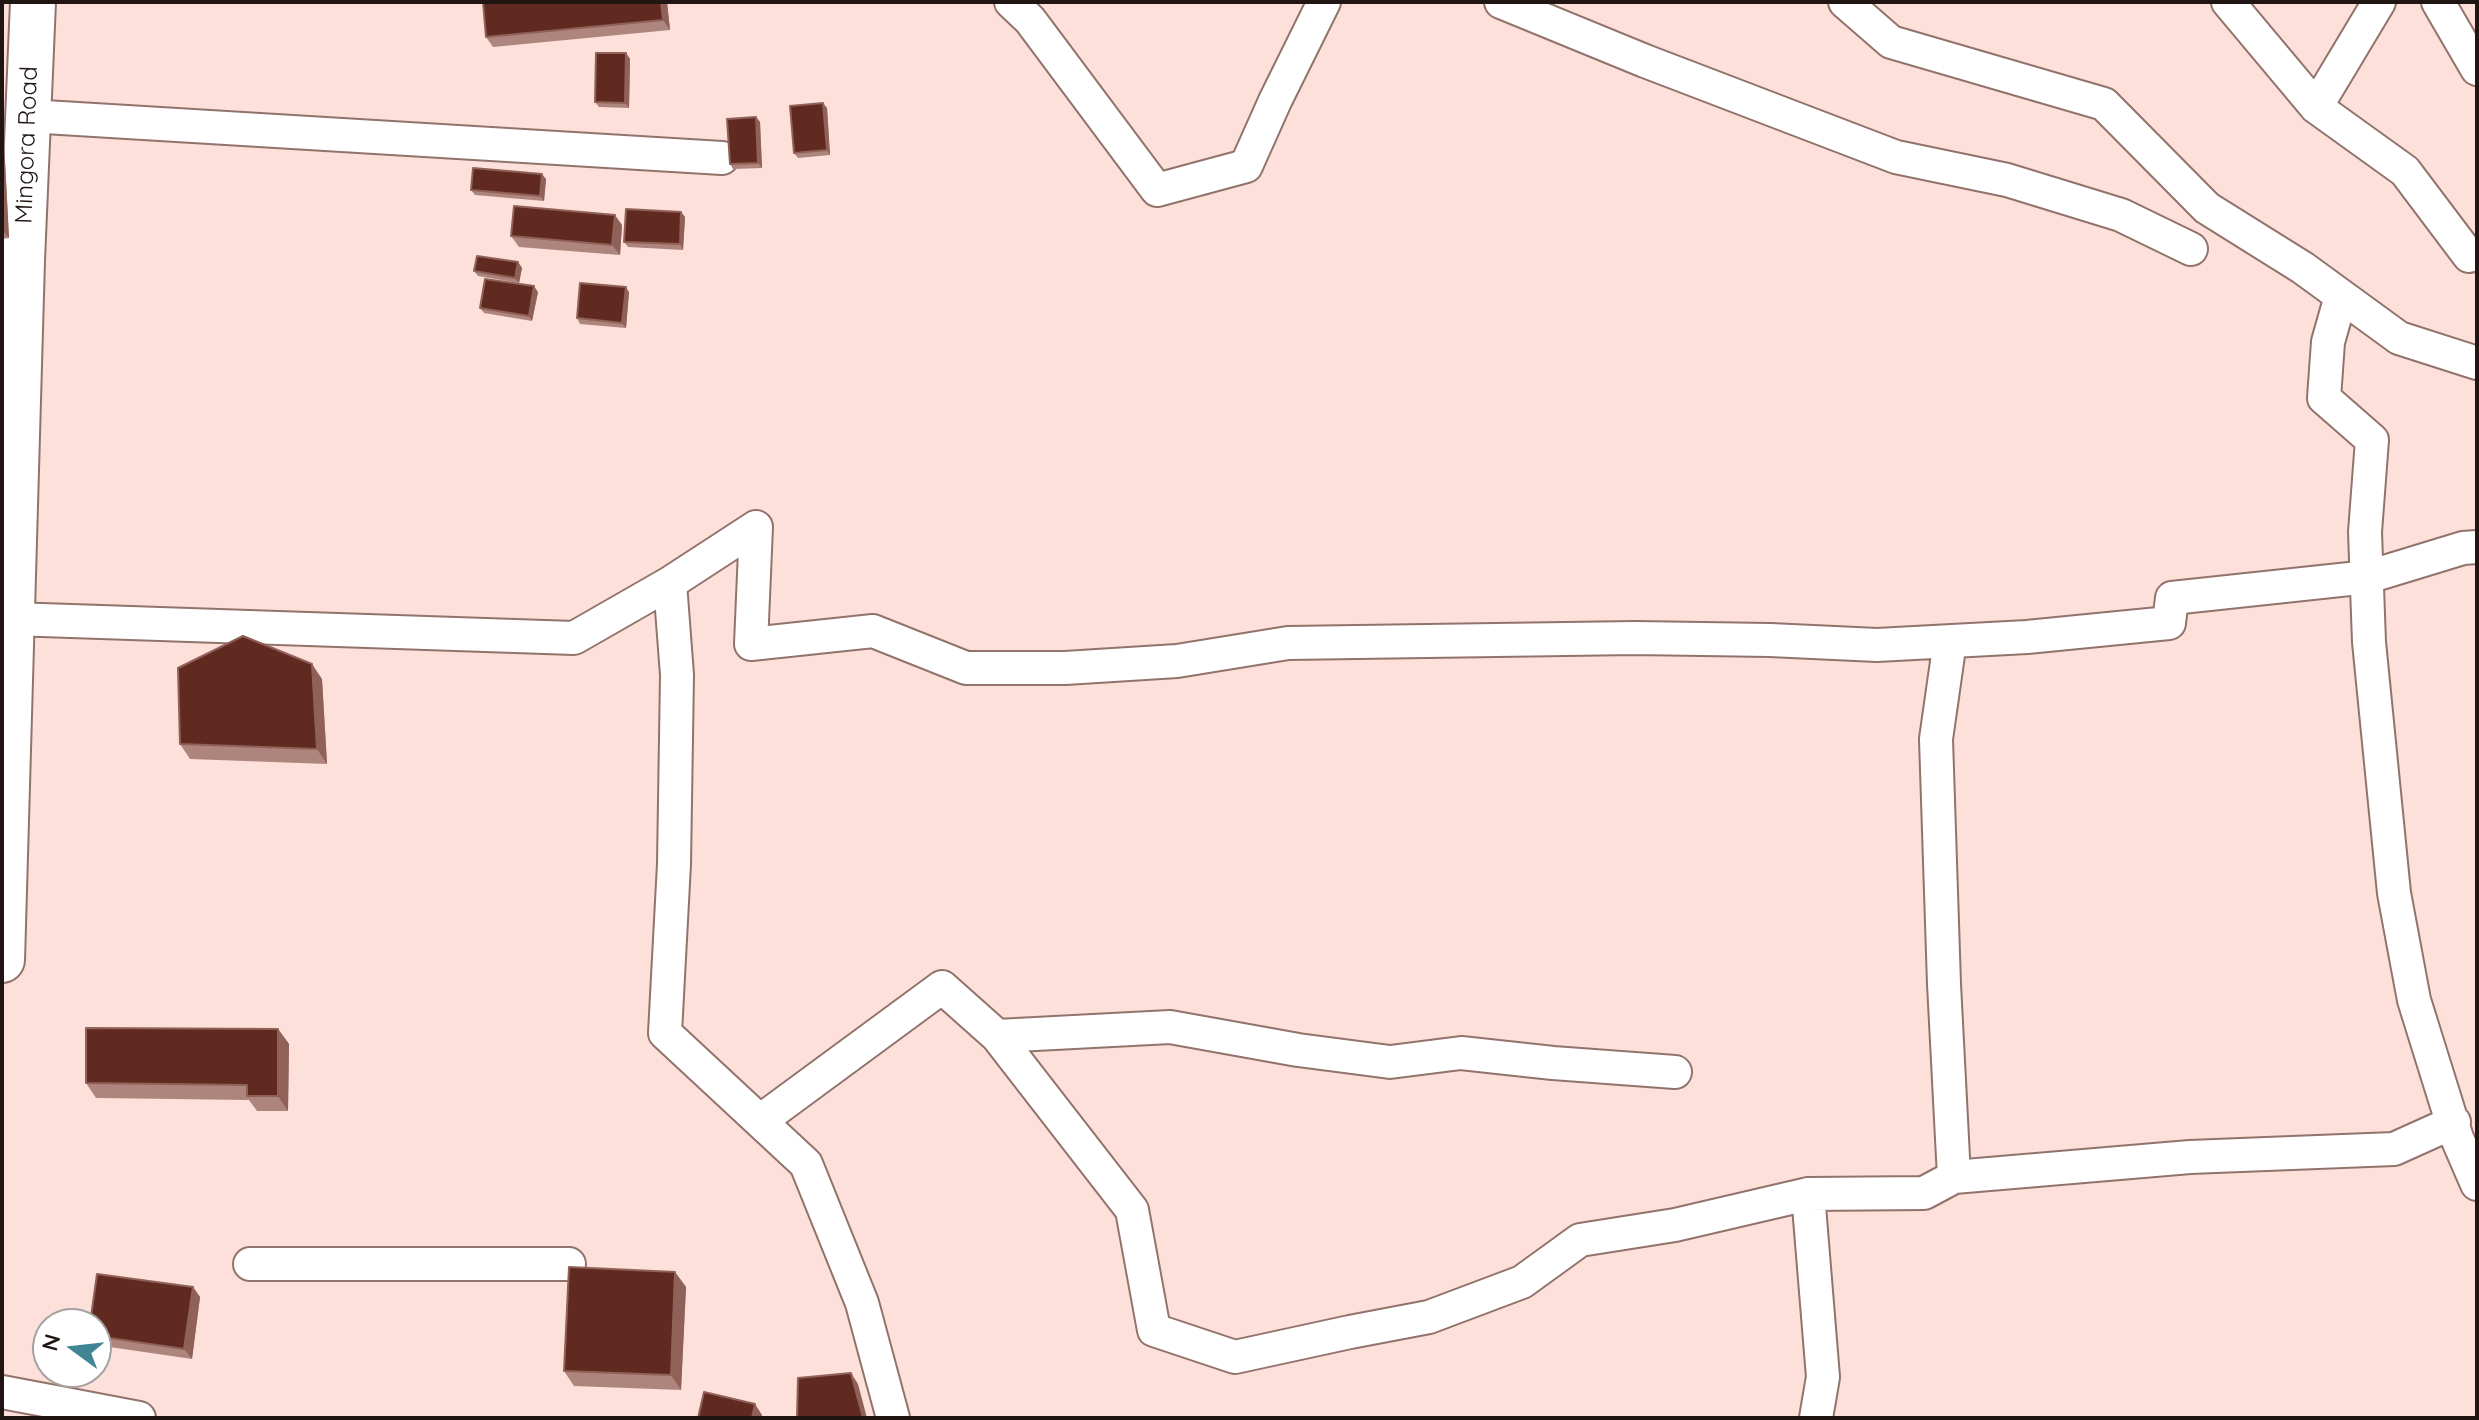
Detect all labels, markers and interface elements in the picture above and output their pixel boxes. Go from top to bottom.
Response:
street label: Mingora Road [10,66,44,224]
north arrow [32,1308,112,1388]
text: N [35,1331,66,1354]

